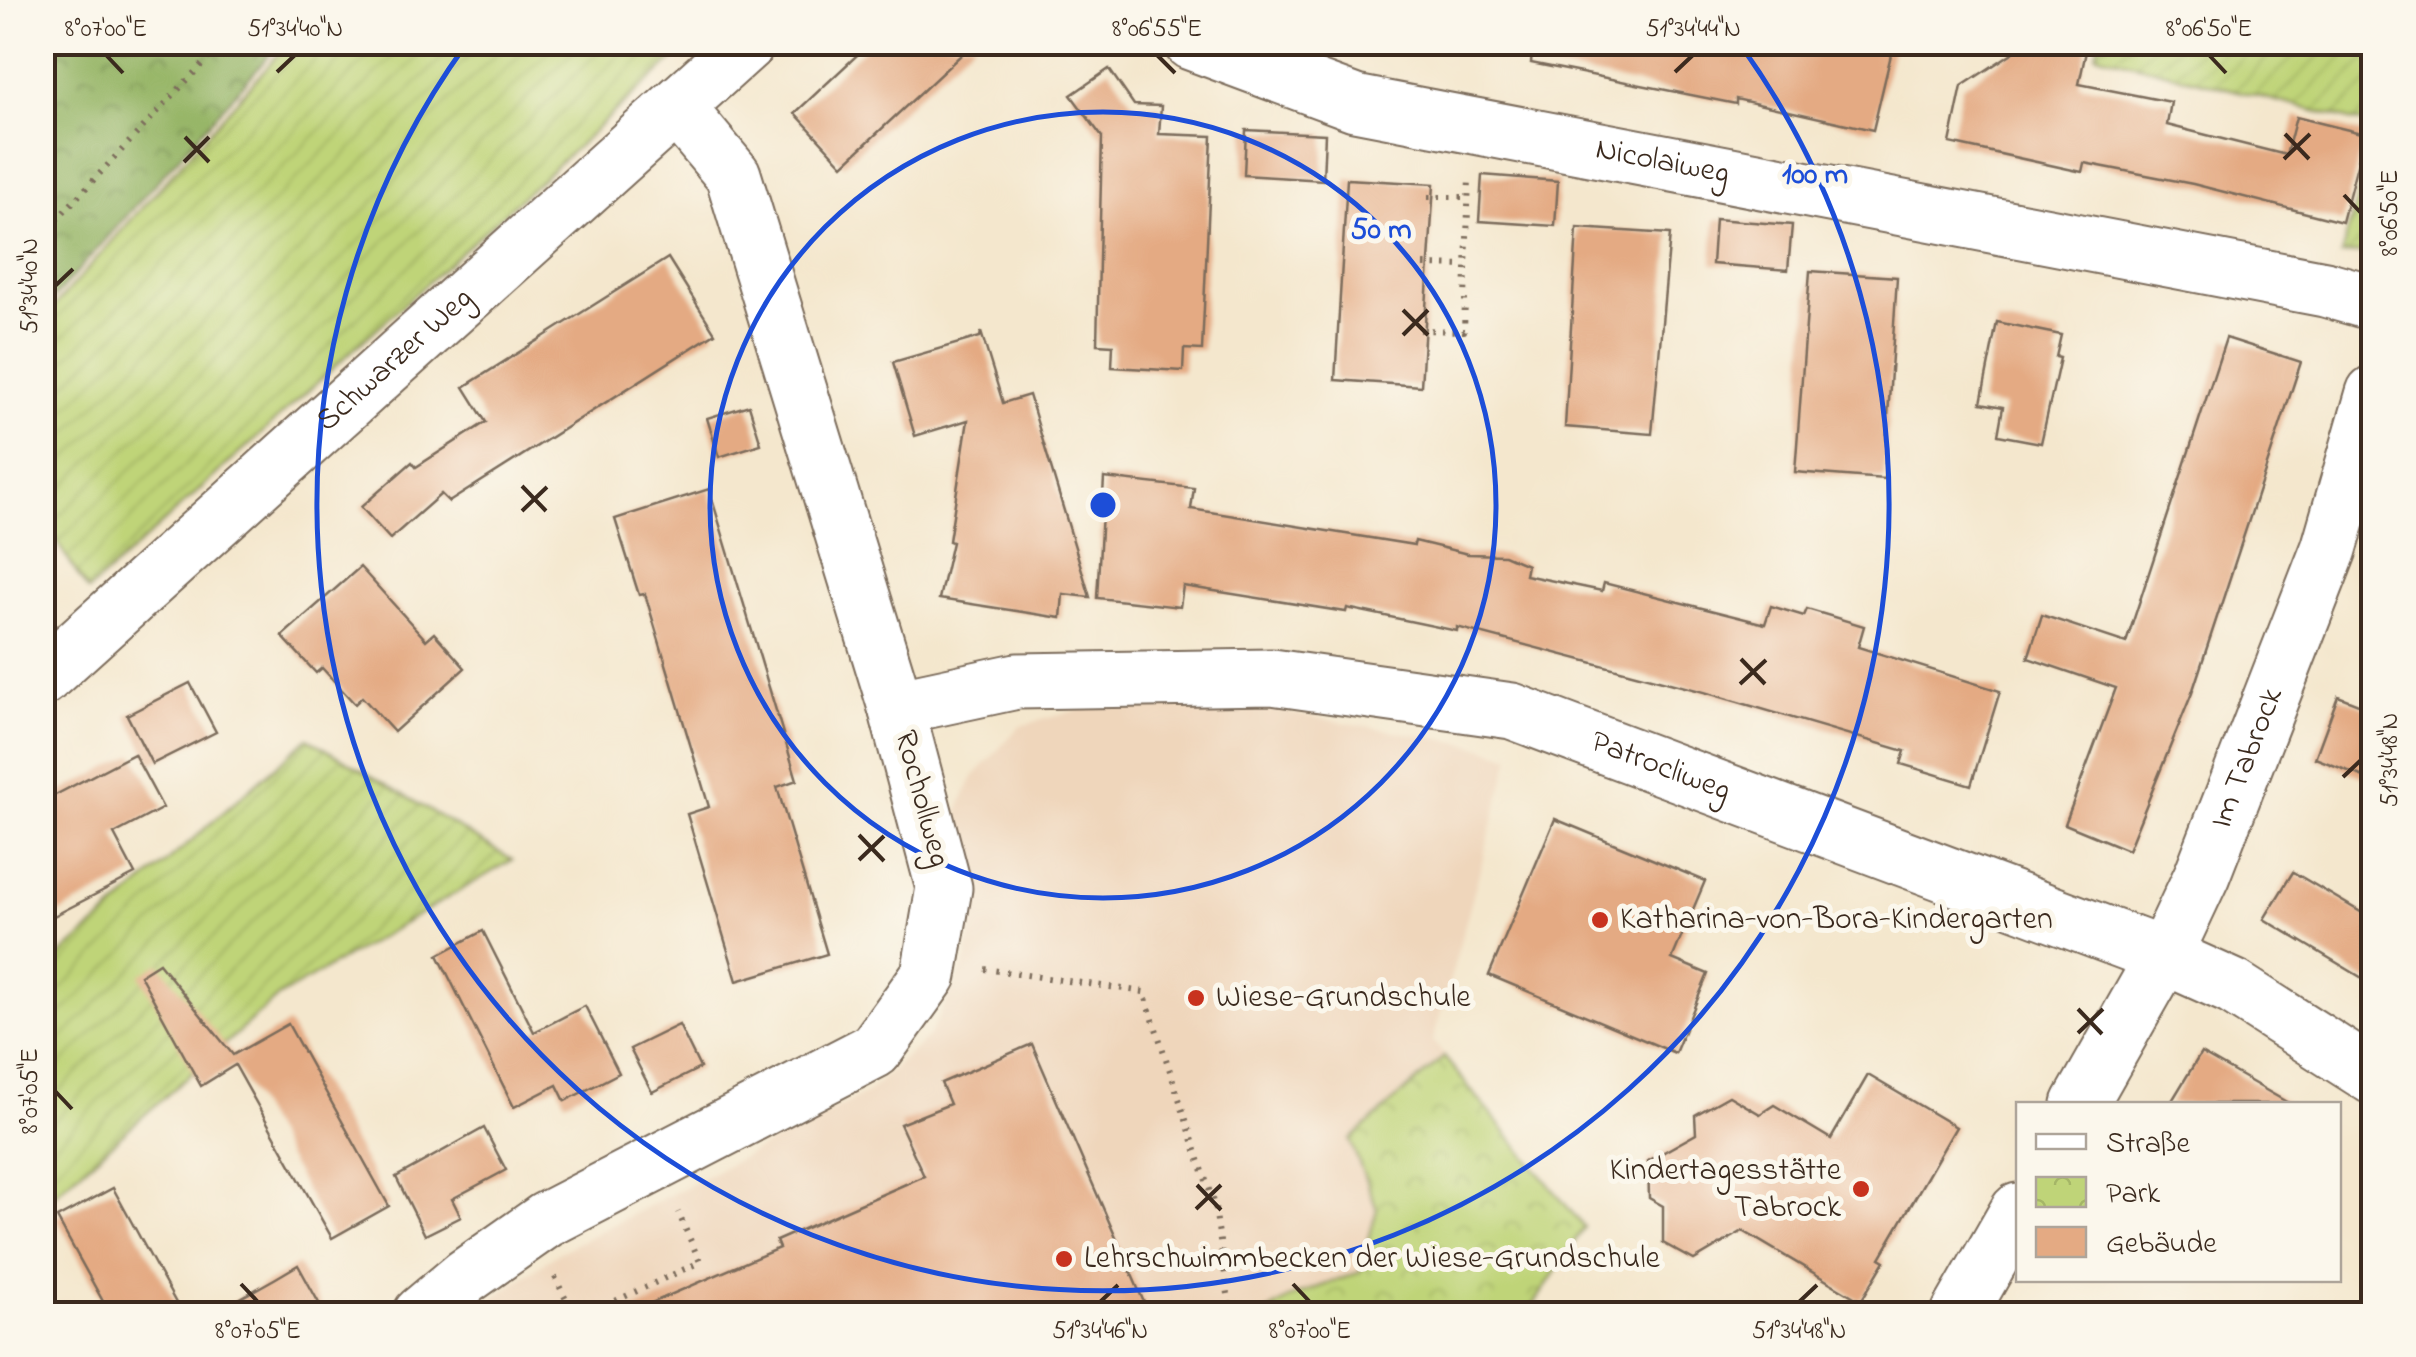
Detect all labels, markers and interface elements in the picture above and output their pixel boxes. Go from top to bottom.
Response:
text: 8°07'00"E [65,12,147,48]
text: 51°34'40"N [247,12,343,48]
text: 8°06'55"E [1112,12,1202,48]
text: 51°34'44"N [1645,12,1741,48]
text: 8°06'50"E [2166,12,2252,48]
street label: Nicolaiweg [1591,126,1733,198]
text: 100 m [1782,154,1848,198]
text: 8°06'50"E [2373,170,2409,256]
text: 50 m [1351,209,1411,253]
text: 51°34'40"N [13,238,49,334]
street label: Schwarzer Weg [306,277,484,444]
centre of rings [1085,487,1121,523]
street label: Im Tabrock [2199,680,2297,836]
text: 51°34'48"N [2373,713,2409,807]
street label: Patrocliweg [1584,719,1737,815]
street label: Rochollweg [880,725,962,873]
place label: Katharina-von-Bora-Kindergarten [1620,897,2053,944]
marker: Katharina-von-Bora-Kindergarten [1589,909,1611,931]
place label: Wiese-Grundschule [1216,975,1471,1022]
marker: Wiese-Grundschule [1185,987,1207,1009]
text: 8°07'05"E [13,1048,49,1134]
legend [2016,1102,2341,1282]
text: Straße [2106,1123,2191,1167]
place label: Kindertagesstätte Tabrock [1610,1148,1842,1232]
text: Park [2106,1173,2161,1217]
marker: Kindertagesstätte Tabrock [1850,1178,1872,1200]
text: Gebäude [2106,1223,2217,1267]
place label: Lehrschwimmbecken der Wiese-Grundschule [1084,1236,1661,1283]
marker: Lehrschwimmbecken der Wiese-Grundschule [1053,1248,1075,1270]
text: 8°07'05"E [215,1314,301,1350]
text: 51°34'46"N [1052,1314,1148,1350]
text: 8°07'00"E [1269,1314,1351,1350]
text: 51°34'48"N [1752,1314,1846,1350]

